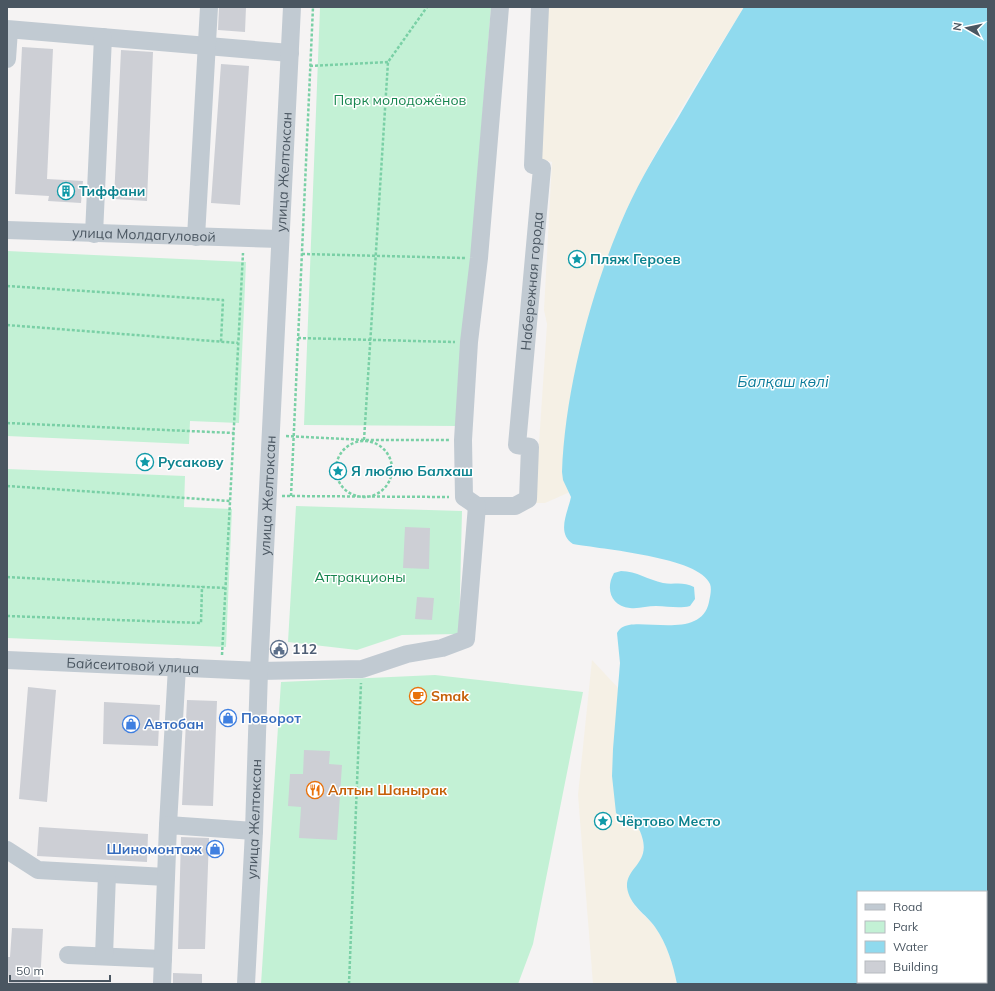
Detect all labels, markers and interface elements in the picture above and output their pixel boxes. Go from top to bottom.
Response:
north arrow [947,8,987,48]
text: N [950,21,965,32]
park label: Парк молодожёнов [334,91,467,109]
street label: улица Желтоксан [272,111,296,232]
building icon: Тиффани [56,181,76,201]
place label: Тиффани [79,182,145,200]
street label: Набережная города [517,211,547,351]
street label: улица Молдагуловой [72,223,216,246]
place icon: Пляж Героев [567,249,587,269]
place label: Пляж Героев [590,250,681,268]
water label: Балқаш көлі [737,372,829,391]
street label: улица Желтоксан [256,435,280,556]
place icon: Русакову [135,452,155,472]
place label: Русакову [158,453,224,471]
place icon: Я люблю Балхаш [328,461,348,481]
place label: Я люблю Балхаш [351,462,473,480]
park label: Аттракционы [314,568,406,586]
public building icon: 112 [269,639,289,659]
place label: 112 [292,640,317,658]
street label: Байсеитовой улица [66,654,200,677]
cafe icon: Smak [408,686,428,706]
place label: Smak [431,687,469,705]
shop icon: Поворот [218,708,238,728]
place label: Поворот [241,709,301,727]
shop icon: Автобан [121,714,141,734]
place label: Автобан [144,715,204,733]
street label: улица Желтоксан [242,759,265,880]
restaurant icon: Алтын Шанырак [305,780,325,800]
place label: Алтын Шанырак [328,781,448,799]
place icon: Чёртово Место [593,811,613,831]
place label: Чёртово Место [616,812,721,830]
shop icon: Шиномонтаж [205,839,225,859]
place label: Шиномонтаж [106,840,202,858]
legend [857,891,987,983]
text: Road [893,899,922,914]
text: Park [893,919,919,934]
text: Water [893,939,929,954]
scale bar [10,957,110,983]
text: Building [893,959,938,974]
text: 50 m [16,963,44,978]

